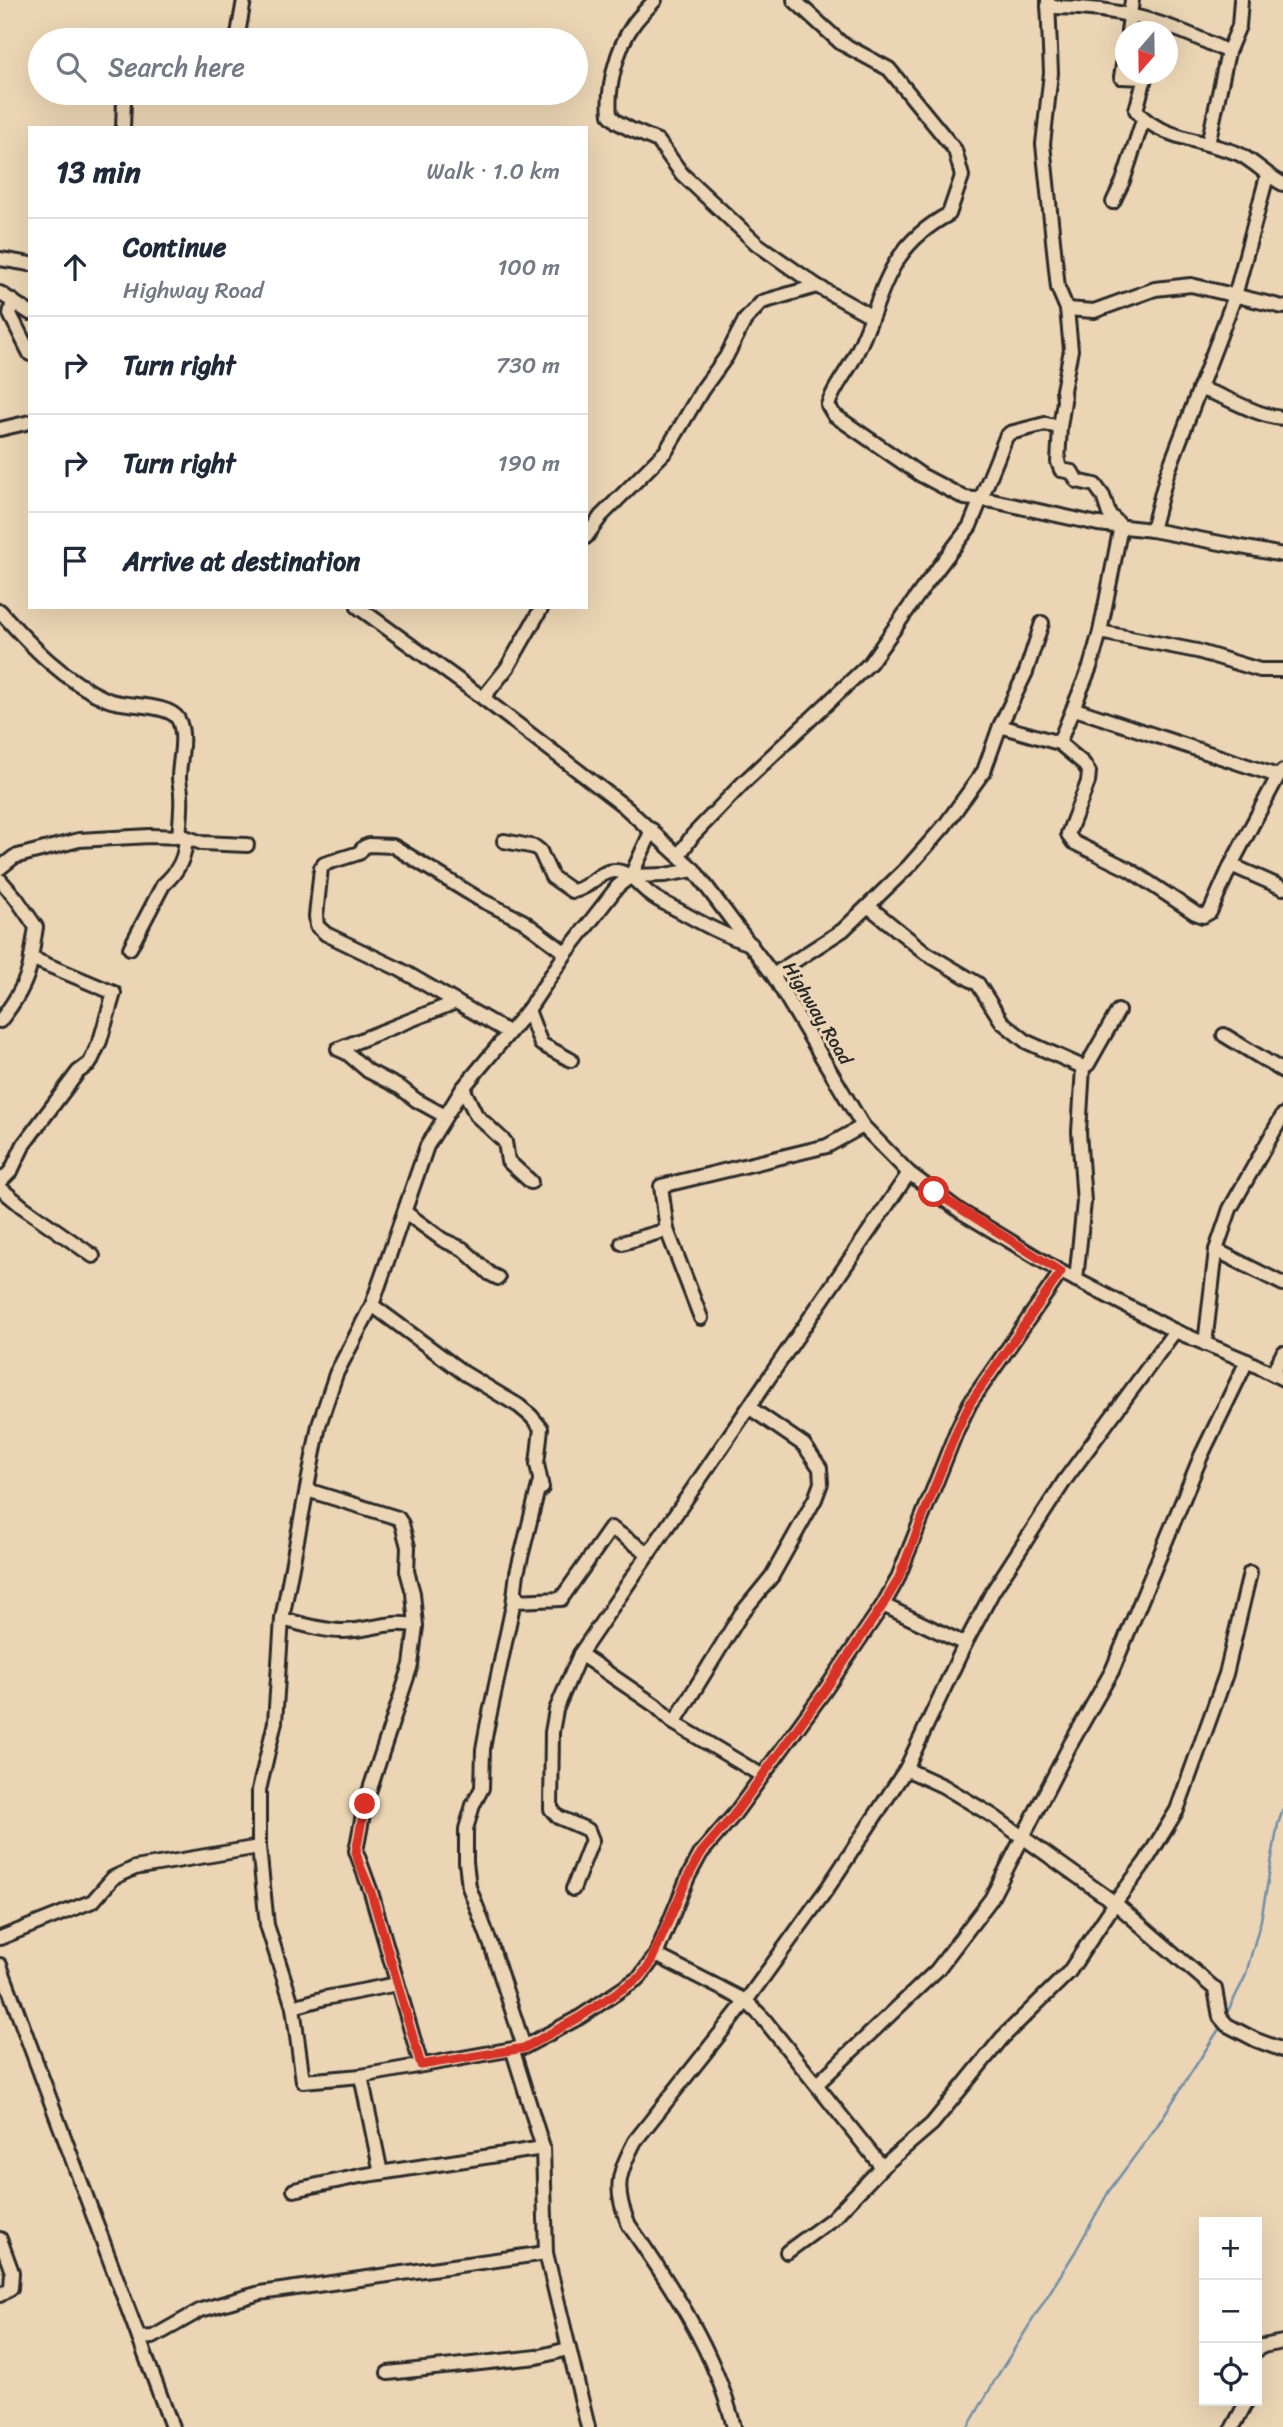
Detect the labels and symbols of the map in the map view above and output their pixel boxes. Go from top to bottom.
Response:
north arrow [1115,21,1178,84]
street label: Highway Road [774,955,863,1072]
route start [918,1176,949,1207]
route end [349,1788,380,1819]

